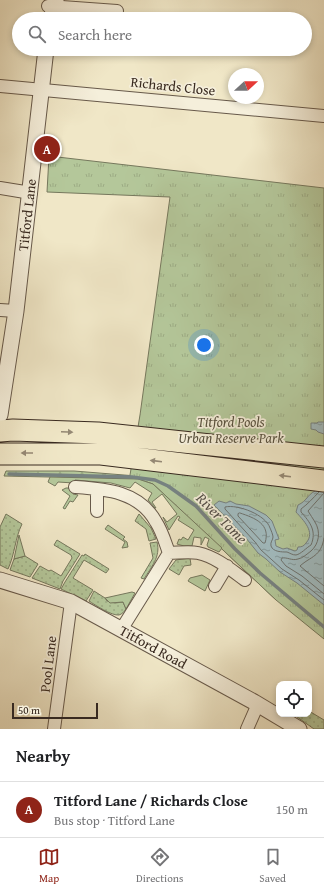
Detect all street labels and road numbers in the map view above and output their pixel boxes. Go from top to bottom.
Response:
street label: Richards Close [130,72,217,100]
street label: Titford Lane [13,177,41,252]
street label: Titford Road [116,620,191,674]
street label: Pool Lane [35,634,61,693]

